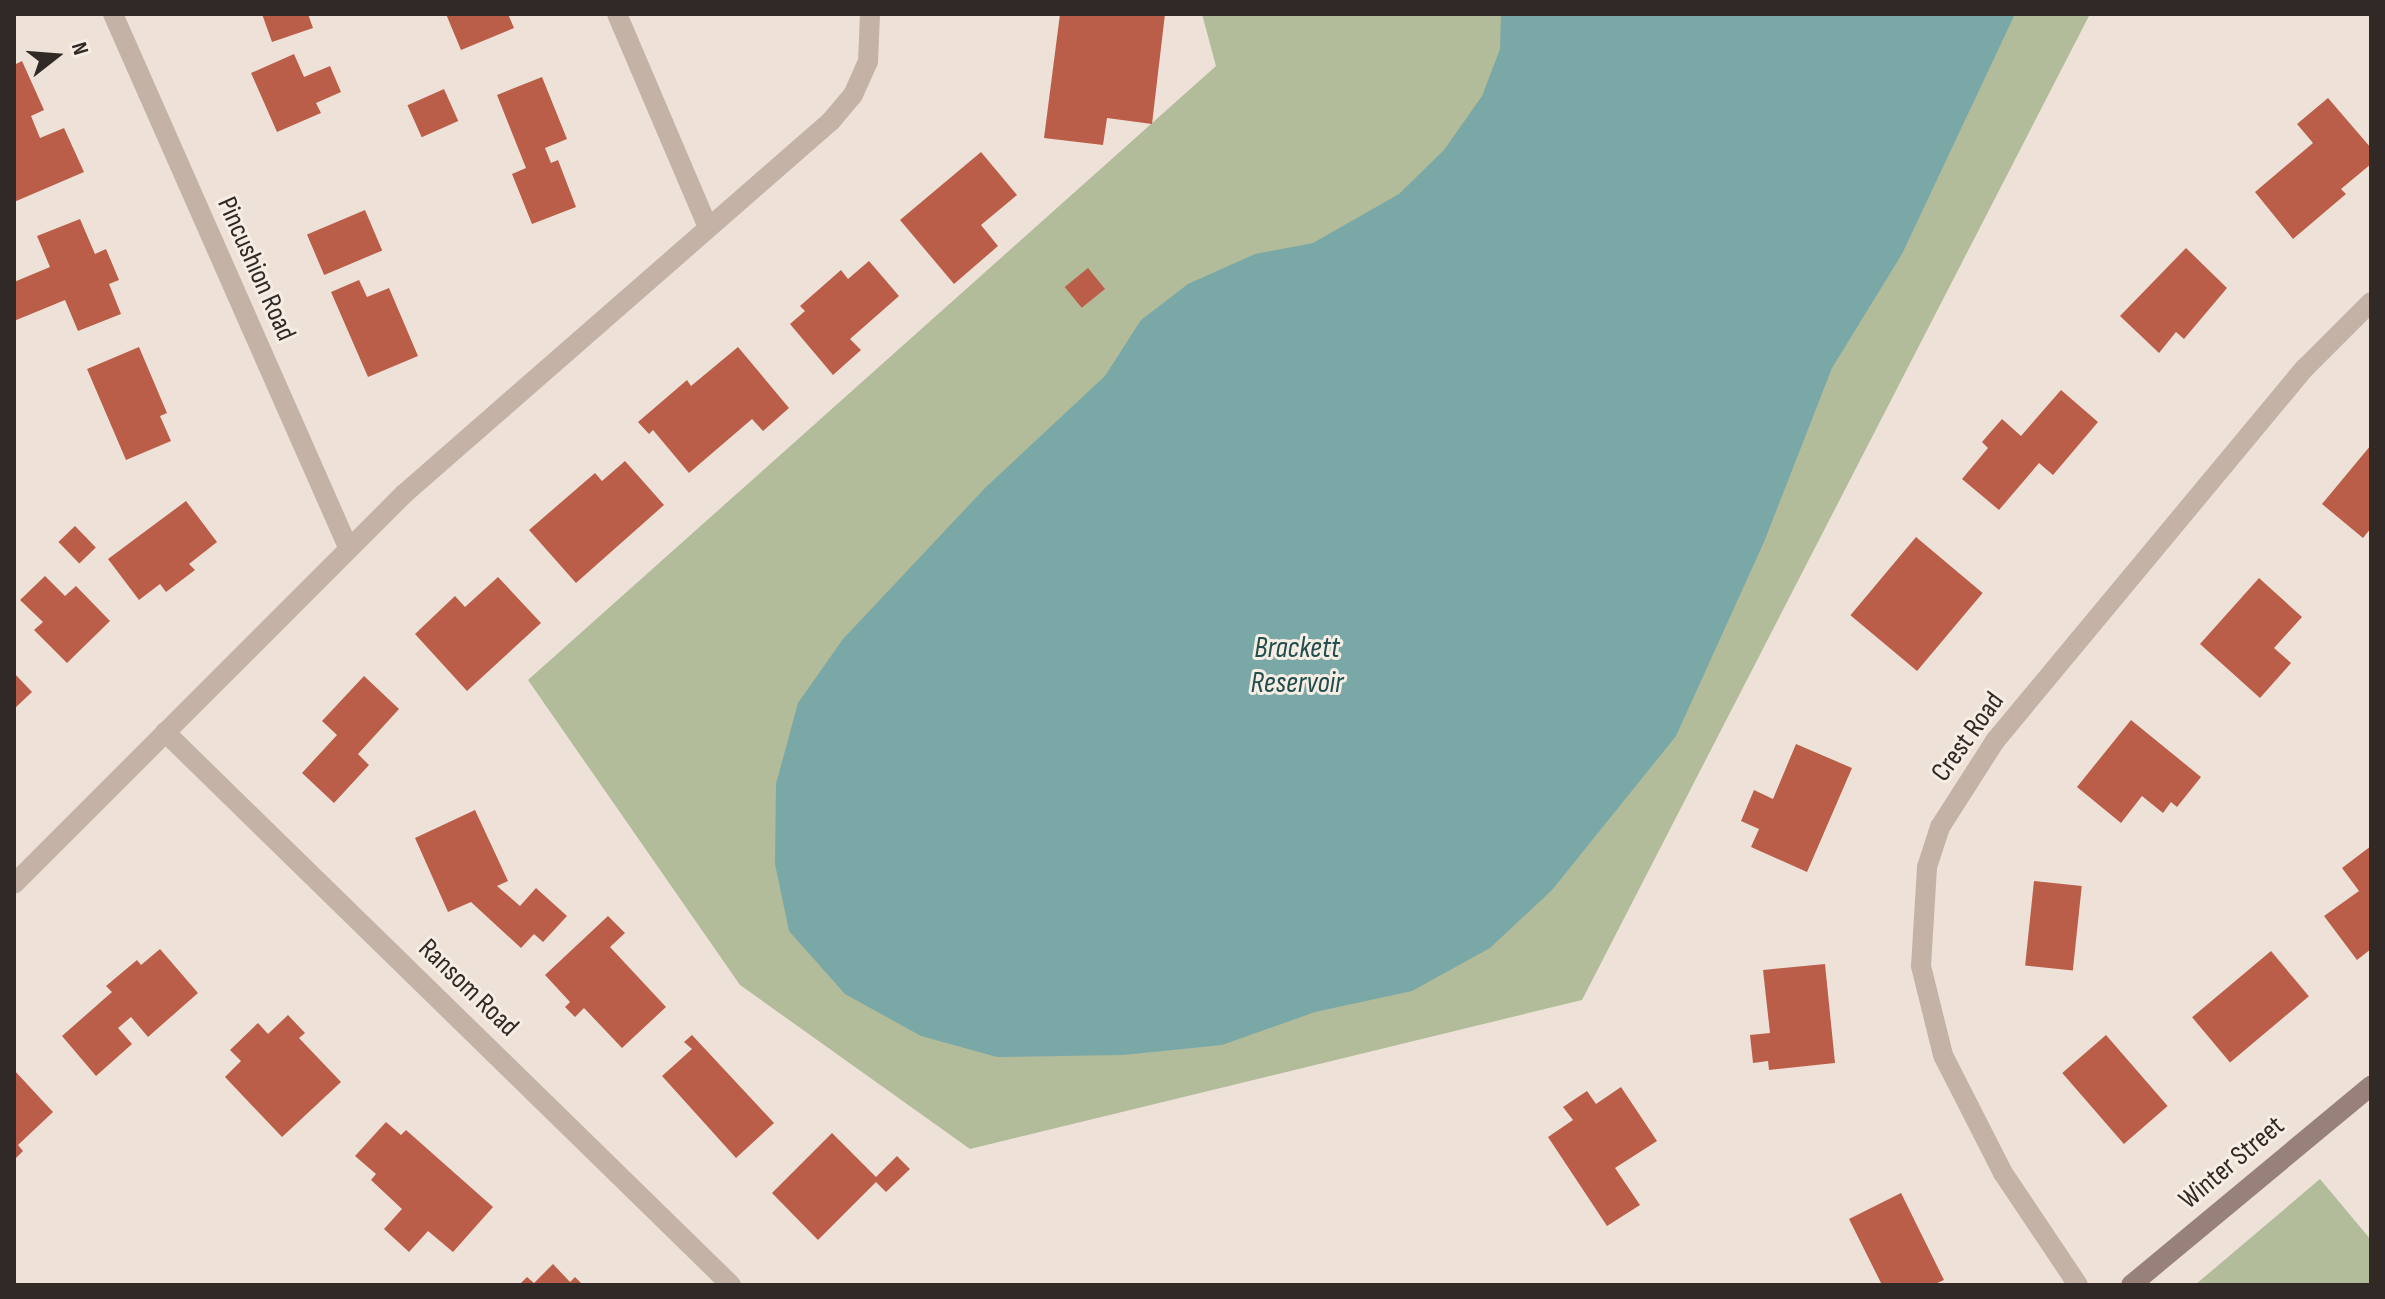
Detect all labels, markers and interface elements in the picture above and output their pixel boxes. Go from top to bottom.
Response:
north arrow [16,16,96,96]
text: N [65,39,94,58]
street label: Pincushion Road [209,192,303,346]
water label: Brackett Reservoir [1251,630,1343,700]
street label: Crest Road [1924,686,2012,788]
street label: Ransom Road [411,932,525,1044]
street label: Winter Street [2173,1109,2291,1217]

